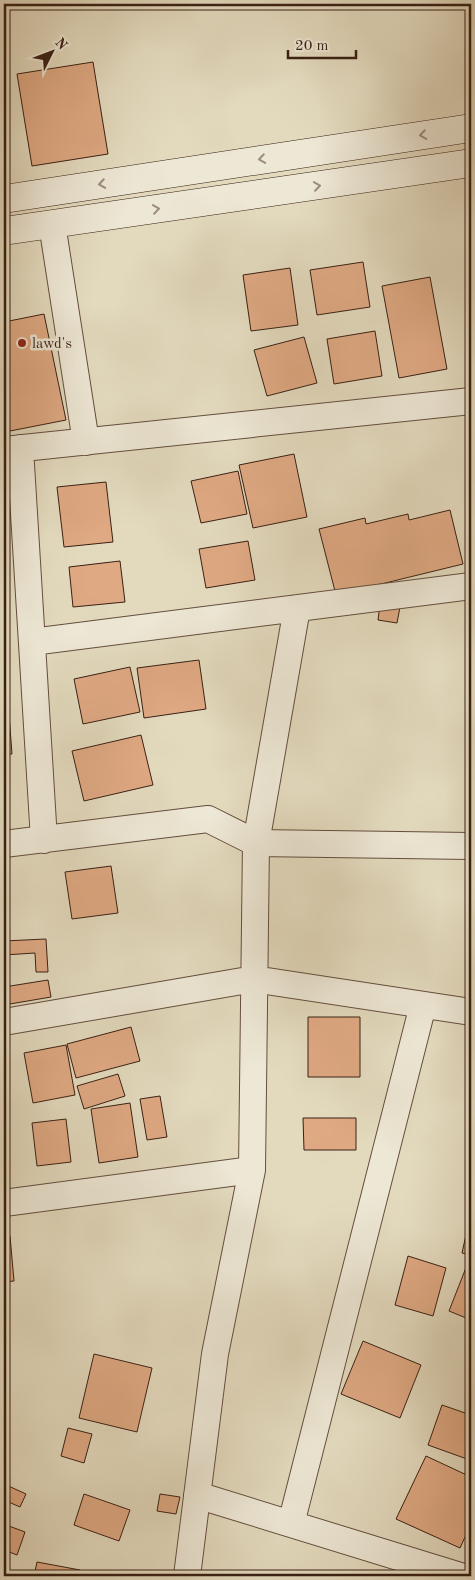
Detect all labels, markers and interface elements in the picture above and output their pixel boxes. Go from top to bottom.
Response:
north arrow [28,28,78,78]
scale bar [288,28,355,60]
text: N [52,35,70,53]
text: 20 m [295,39,329,54]
one-way arrow [419,129,427,140]
one-way arrow [258,154,267,164]
one-way arrow [97,178,105,189]
one-way arrow [312,181,321,191]
one-way arrow [152,204,160,215]
marker: lawd's [16,337,28,349]
place label: lawd's [32,337,72,352]

